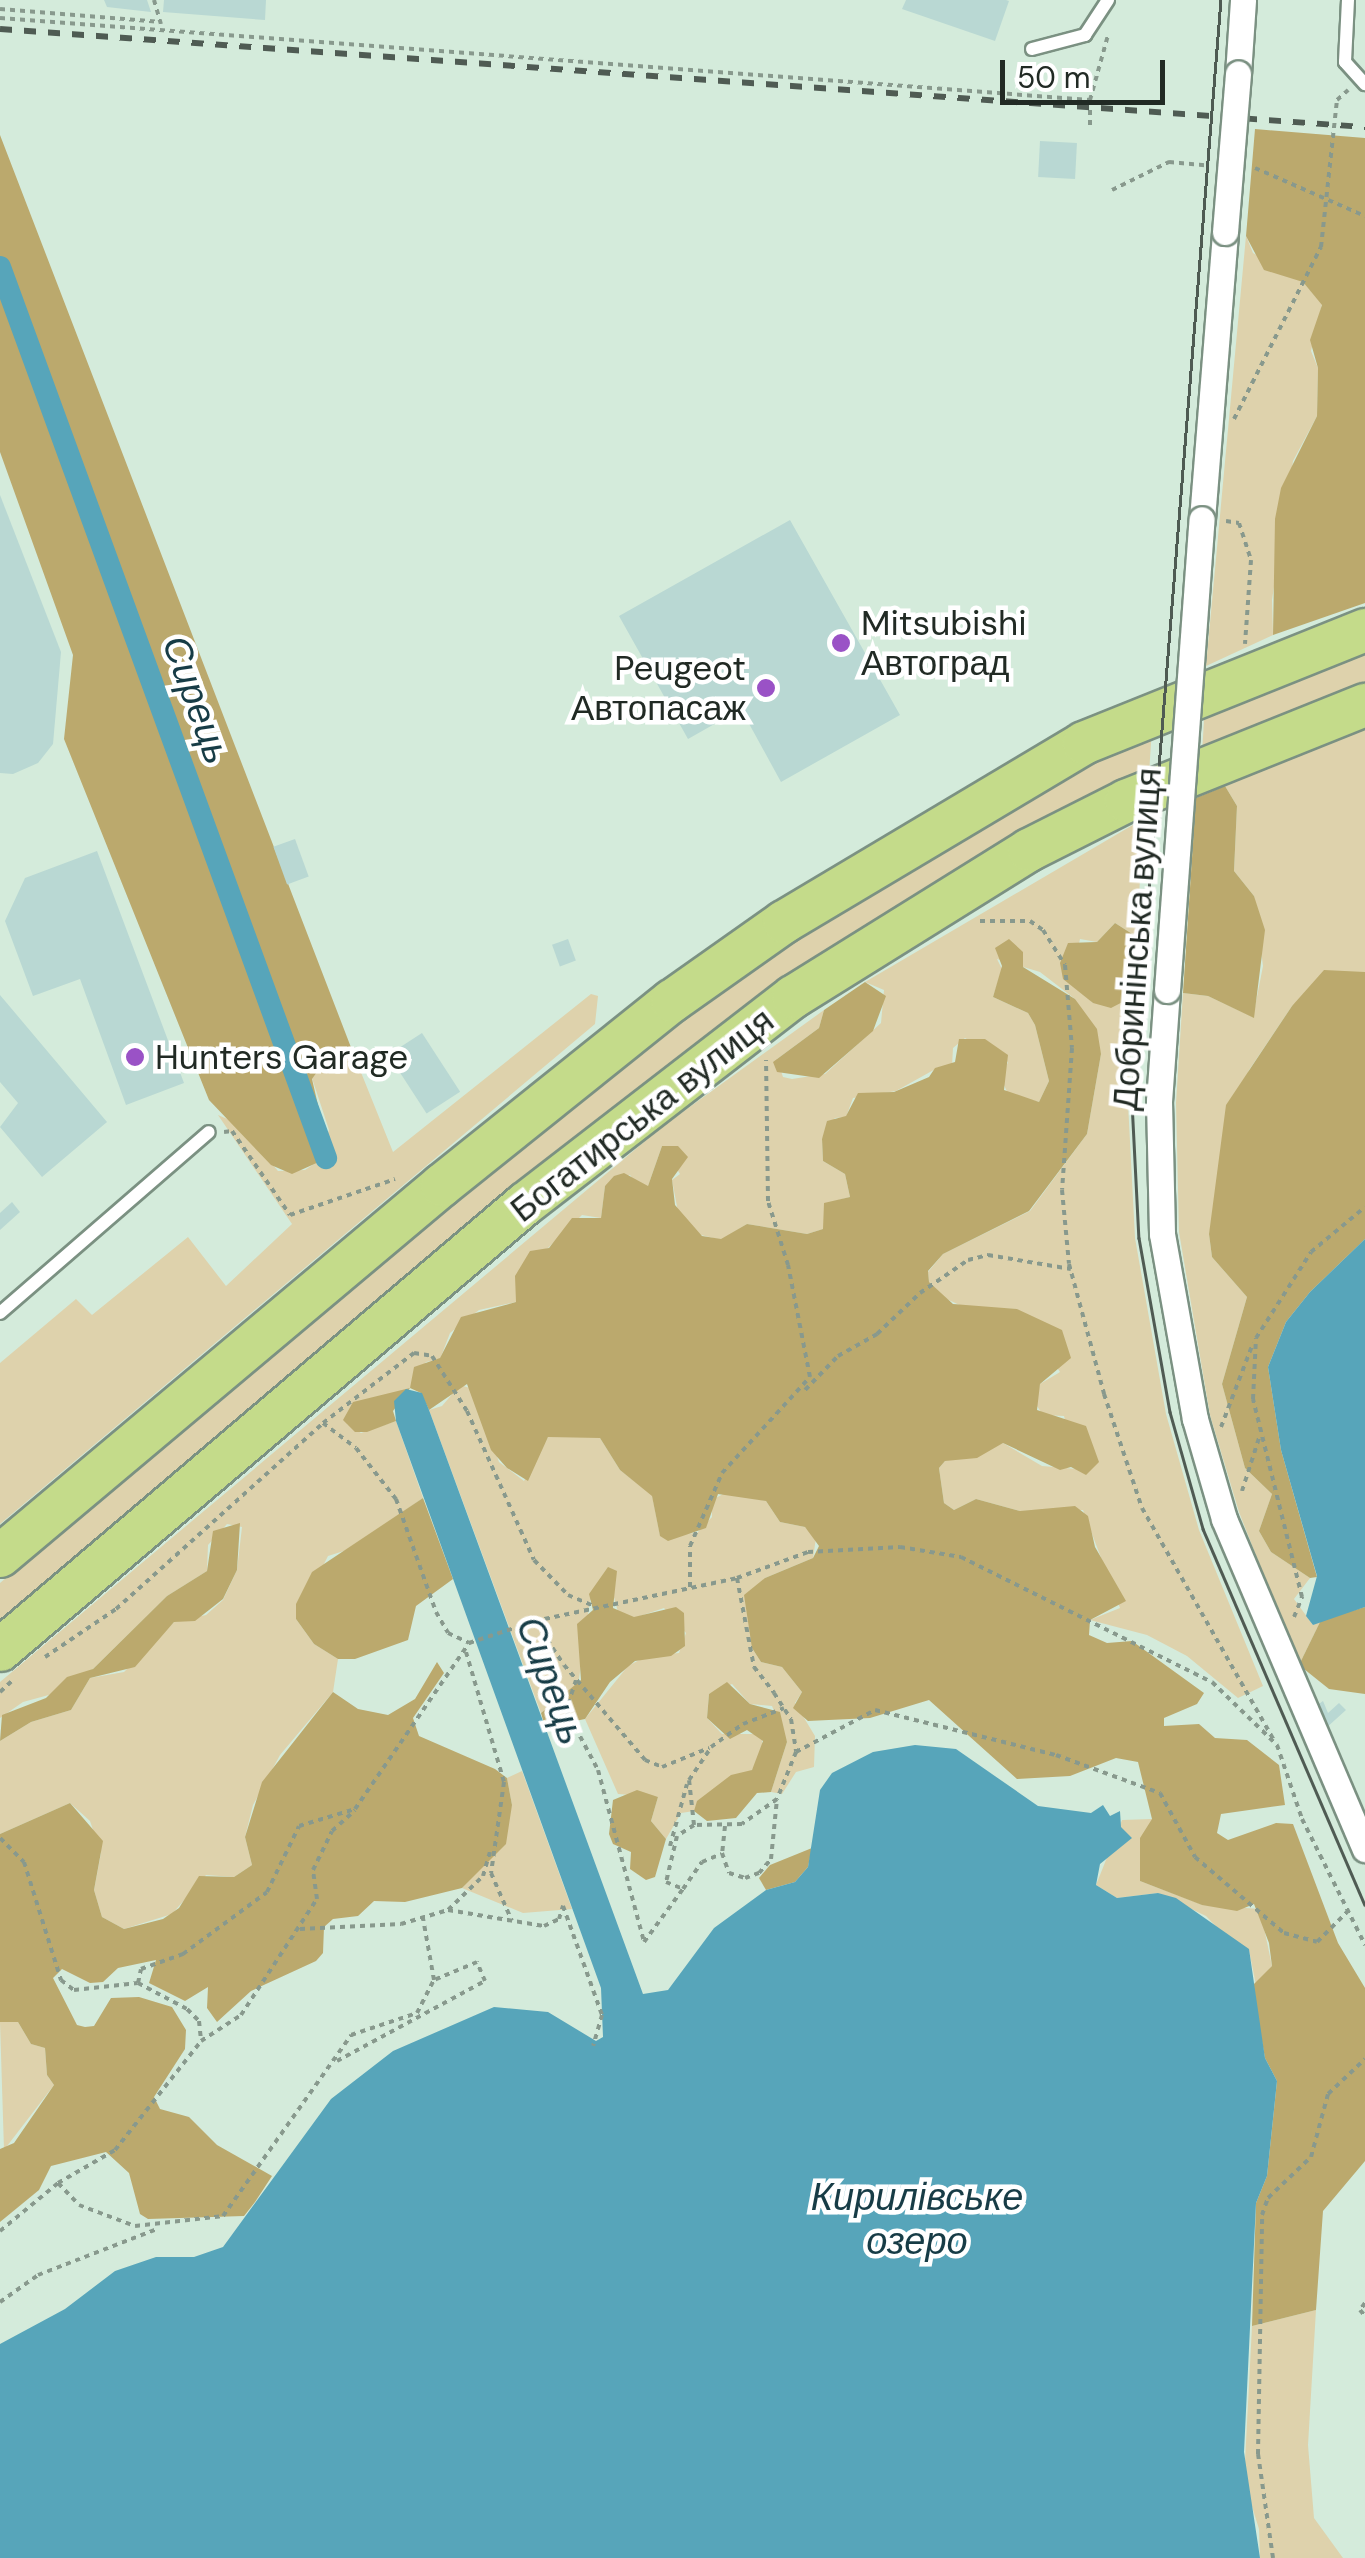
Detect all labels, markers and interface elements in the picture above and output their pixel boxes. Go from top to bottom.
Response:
scale bar [1005,40,1170,102]
text: 50 m [1017,58,1091,97]
place label: Mitsubishi Автоград [861,602,1027,684]
water label: Сирець [152,630,240,770]
marker: Mitsubishi Автоград [830,632,852,654]
place label: Peugeot Автопасаж [571,647,746,729]
marker: Peugeot Автопасаж [755,677,777,699]
street label: Добринінська вулиця [1104,766,1170,1112]
street label: Богатирська вулиця [502,999,782,1231]
place label: Hunters Garage [155,1036,408,1078]
marker: Hunters Garage [124,1046,146,1068]
water label: Сирець [506,1611,594,1751]
water label: Кирилівське озеро [811,2175,1023,2264]

